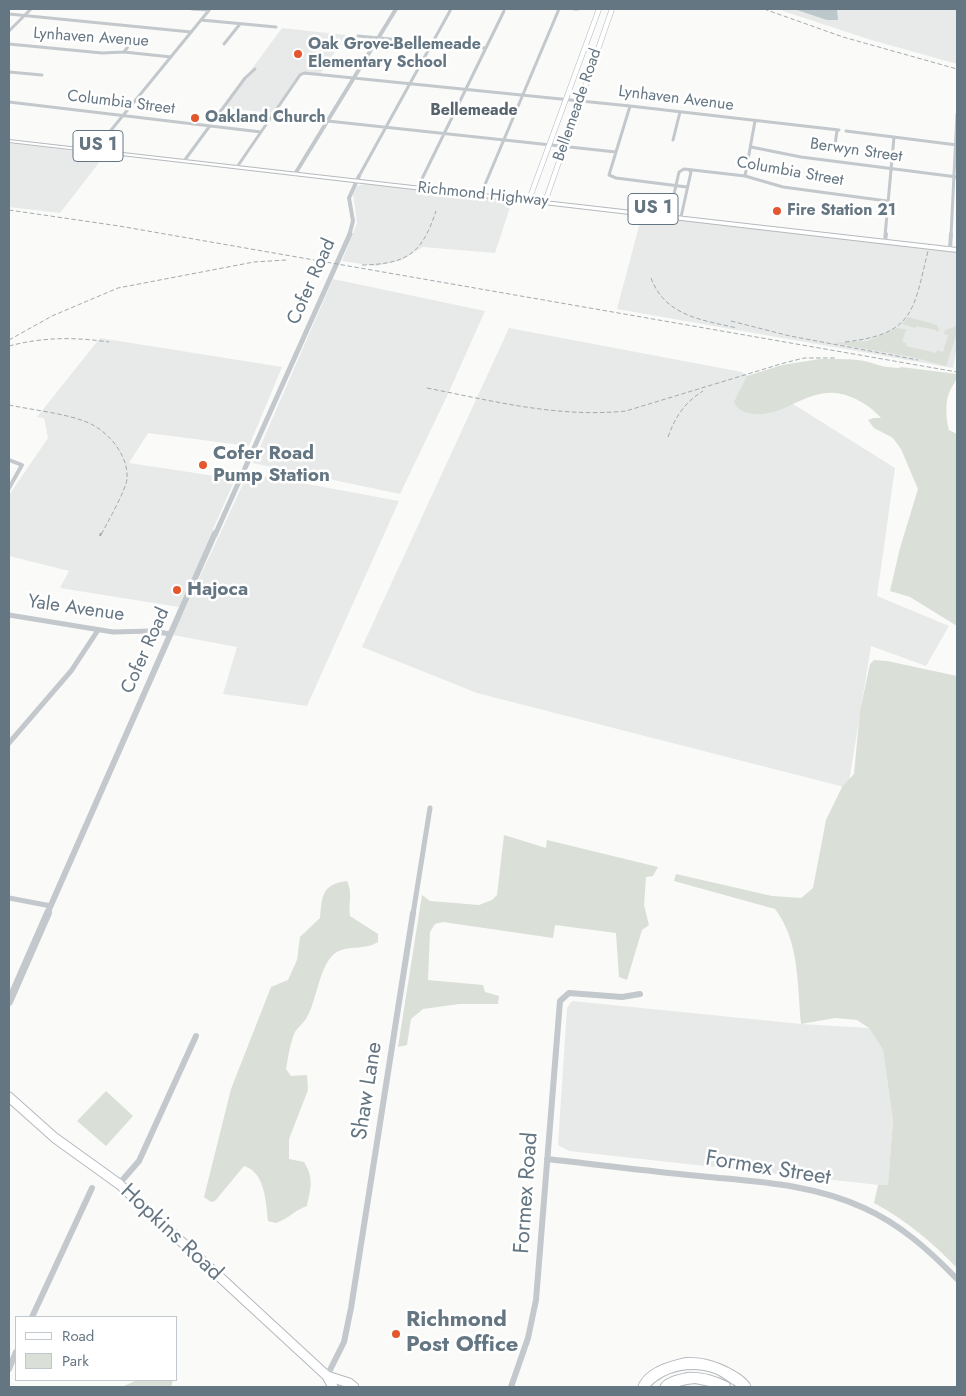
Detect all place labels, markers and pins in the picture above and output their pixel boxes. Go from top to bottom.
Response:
place label: Oak Grove-Bellemeade Elementary School [308,35,481,73]
marker: Oak Grove-Bellemeade Elementary School [292,48,304,60]
place label: Oakland Church [205,108,326,128]
marker: Oakland Church [189,112,201,124]
place label: Fire Station 21 [787,201,896,221]
marker: Fire Station 21 [771,205,783,217]
place label: Cofer Road Pump Station [213,443,330,487]
marker: Cofer Road Pump Station [197,459,209,471]
place label: Hajoca [187,579,248,601]
marker: Hajoca [171,584,183,596]
place label: Richmond Post Office [406,1308,518,1360]
marker: Richmond Post Office [390,1328,402,1340]

